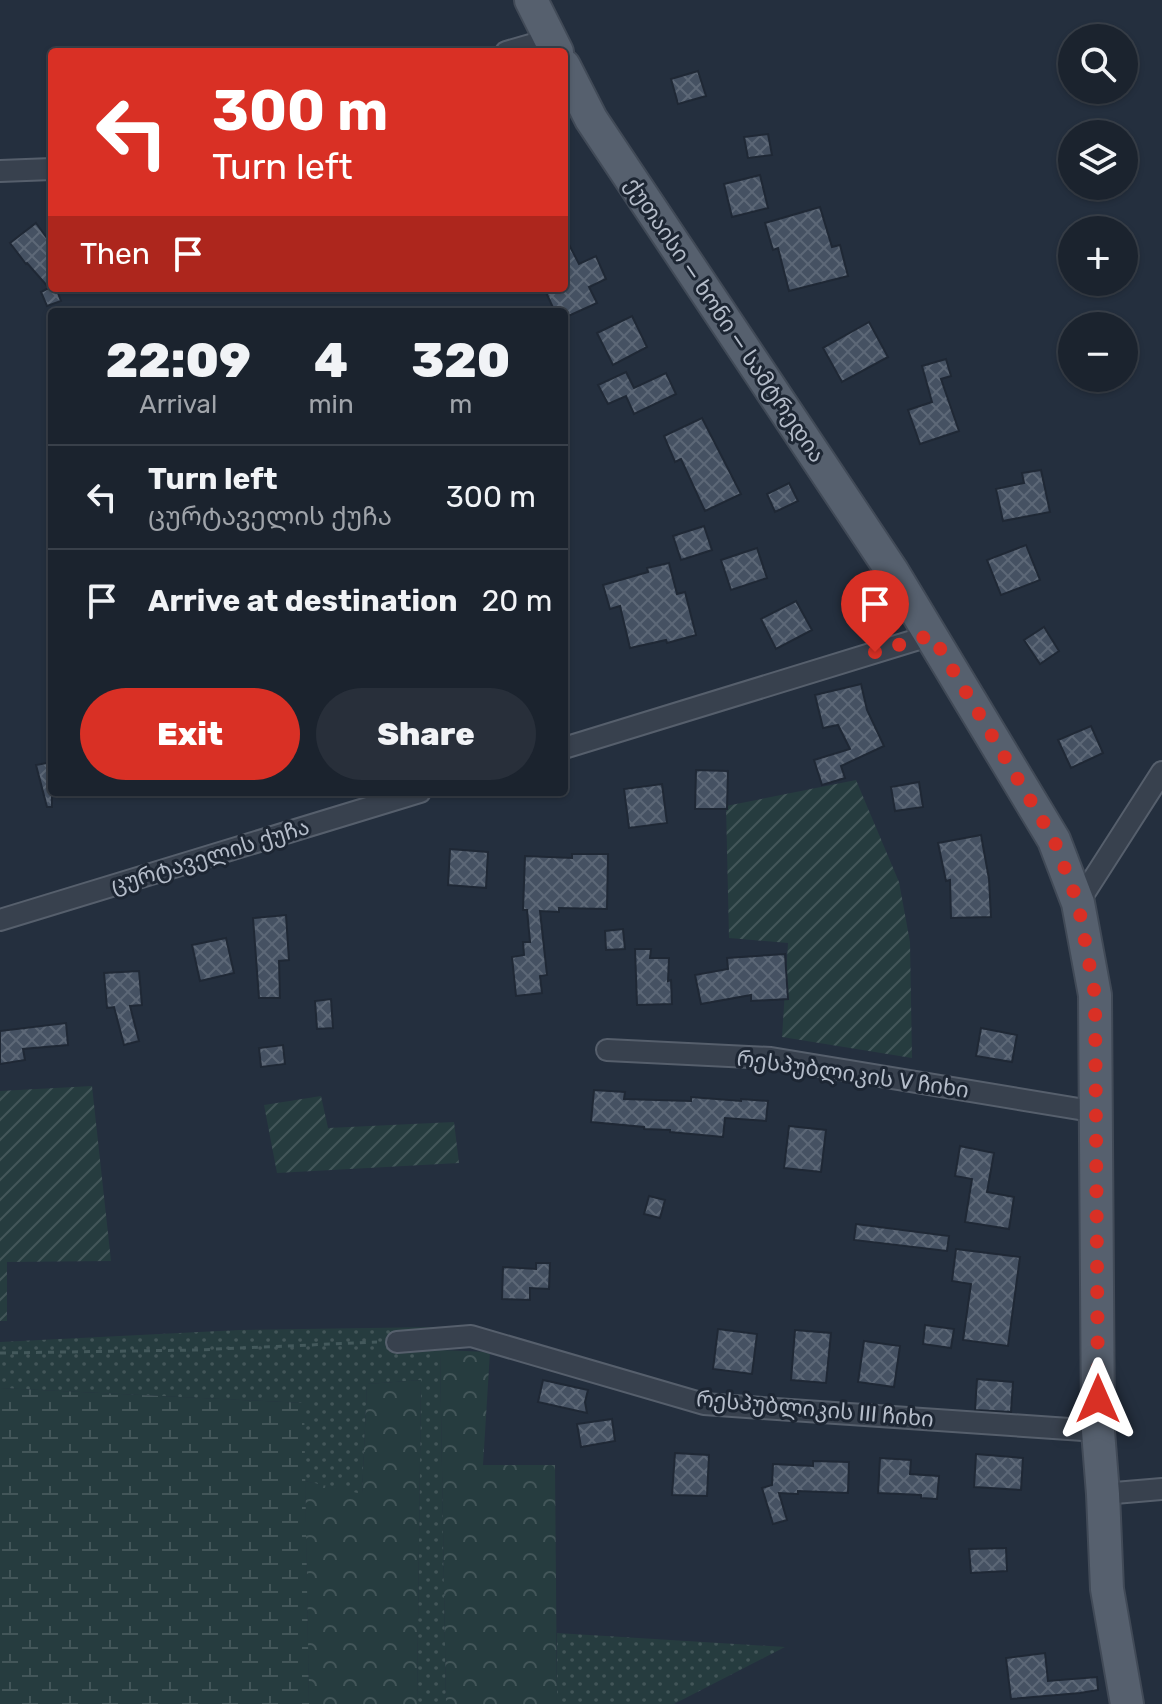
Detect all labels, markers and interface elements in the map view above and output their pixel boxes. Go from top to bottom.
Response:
map controls [1058,24,1138,392]
button: search [1058,24,1138,104]
text: 300 m [212,78,388,144]
icon: left [80,80,184,184]
button: layers [1058,120,1138,200]
text: Turn left [212,145,353,188]
street label: ქუთაისი — ხონი — სამტრედია [619,172,831,468]
button: + [1058,216,1138,296]
icon: arrive [166,232,210,276]
text: Then [80,236,150,272]
button: − [1058,312,1138,392]
text: 22:09 [106,332,251,389]
text: 4 [314,332,348,389]
text: 320 [411,332,510,389]
text: Arrival [139,389,217,420]
text: min [309,389,354,420]
text: m [449,389,472,420]
text: Turn left [148,461,278,497]
icon: left [80,475,124,519]
text: 300 m [446,479,536,515]
text: ცურტაველის ქუჩა [148,501,392,532]
pin [841,570,909,652]
icon: arrive [80,579,124,623]
icon: arrive [853,582,897,626]
text: Arrive at destination [148,583,458,619]
text: 20 m [482,583,552,619]
button: Exit [80,688,300,780]
button: Share [316,688,536,780]
street label: ცურტაველის ქუჩა [107,813,313,899]
street label: რესპუბლიკის V ჩიხი [735,1044,971,1104]
position arrow [1056,1357,1140,1441]
street label: რესპუბლიკის III ჩიხი [695,1385,935,1433]

